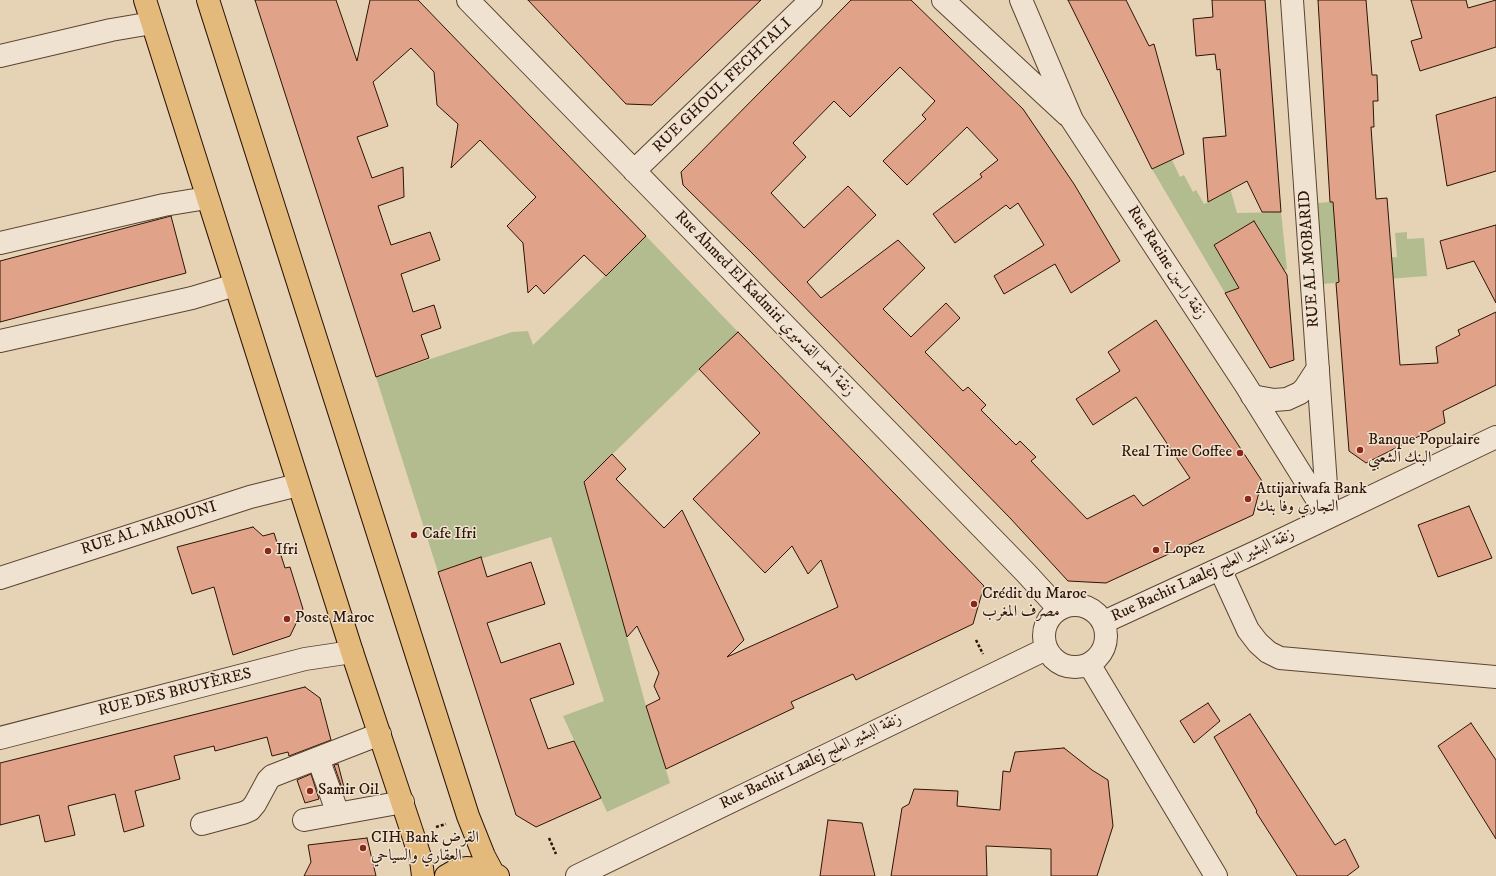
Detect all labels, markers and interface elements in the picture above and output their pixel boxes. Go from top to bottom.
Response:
street label: RUE GHOUL FECHTALI [650,15,796,157]
street label: RUE AL MOBARID [1296,190,1324,328]
street label: Rue Racine زنقة راسين [1122,203,1210,323]
street label: Rue Ahmed El Kadmiri زنقة أحمد القدميري [670,207,858,401]
place label: Banque Populaire البنك الشعبي [1368,431,1480,469]
place label: Real Time Coffee [1121,443,1232,463]
marker: Banque Populaire البنك الشعبي [1355,445,1365,455]
marker: Real Time Coffee [1235,448,1245,458]
place label: Attijariwafa Bank التجاري وفا بنك [1256,480,1367,518]
marker: Attijariwafa Bank التجاري وفا بنك [1243,494,1253,504]
street label: RUE AL MAROUNI [79,498,219,560]
place label: Cafe Ifri [422,525,476,545]
street label: Rue Bachir Laalej زنقة البشير العلج [1108,525,1298,627]
marker: Cafe Ifri [409,530,419,540]
place label: Lopez [1164,540,1205,560]
place label: Ifri [276,541,298,561]
marker: Lopez [1151,545,1161,555]
marker: Ifri [263,546,273,556]
place label: Crédit du Maroc مصرف المغرب [982,585,1087,623]
marker: Crédit du Maroc مصرف المغرب [969,599,979,609]
place label: Poste Maroc [295,609,374,629]
marker: Poste Maroc [282,614,292,624]
street label: RUE DES BRUYÈRES [96,665,254,721]
street label: Rue Bachir Laalej زنقة البشير العلج [717,710,905,814]
place label: Samir Oil [318,781,379,801]
marker: Samir Oil [305,786,315,796]
place label: CIH Bank القرض العقاري والسياحي [371,829,479,867]
marker: CIH Bank القرض العقاري والسياحي [358,843,368,853]

